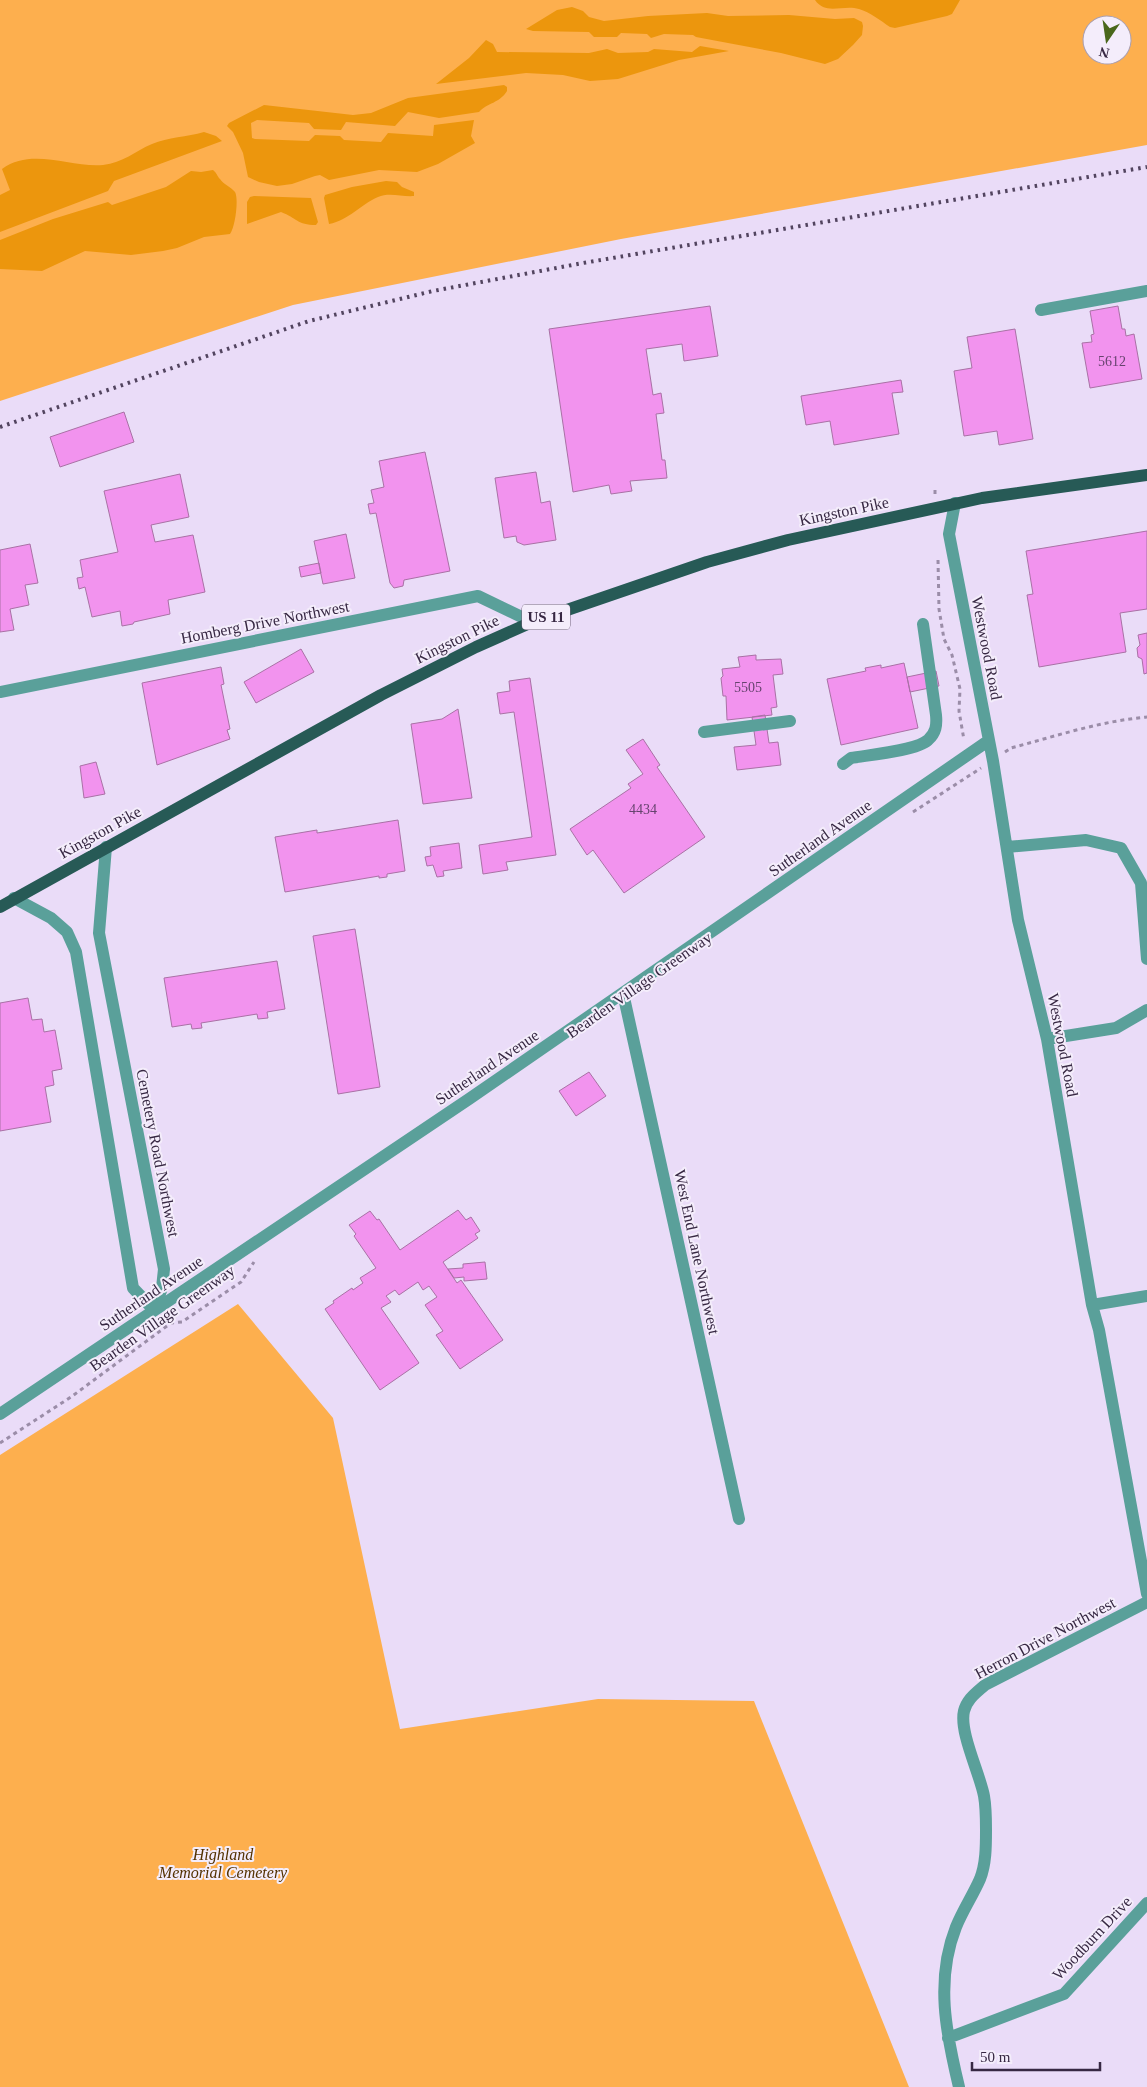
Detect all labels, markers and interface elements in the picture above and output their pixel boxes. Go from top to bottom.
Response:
north arrow [1082,15,1132,65]
text: N [1098,44,1111,61]
house number: 5612 [1098,354,1126,369]
street label: Kingston Pike [798,493,891,530]
street label: Westwood Road [969,595,1005,701]
street label: Homberg Drive Northwest [179,597,351,648]
road number: US 11 [522,604,570,630]
street label: Kingston Pike [412,611,502,668]
house number: 5505 [734,680,762,695]
street label: Sutherland Avenue [766,796,874,880]
street label: Kingston Pike [56,802,144,862]
house number: 4434 [629,802,657,817]
street label: Bearden Village Greenway [563,928,715,1042]
street label: Westwood Road [1045,992,1081,1098]
street label: Sutherland Avenue [432,1026,542,1108]
street label: Cemetery Road Northwest [132,1068,183,1239]
street label: West End Lane Northwest [671,1168,723,1336]
street label: Sutherland Avenue [96,1252,206,1334]
street label: Bearden Village Greenway [86,1261,238,1375]
street label: Herron Drive Northwest [972,1594,1119,1682]
park label: Highland Memorial Cemetery [158,1846,288,1882]
street label: Woodburn Drive [1049,1893,1135,1983]
scale bar [972,2040,1100,2072]
text: 50 m [980,2049,1011,2065]

